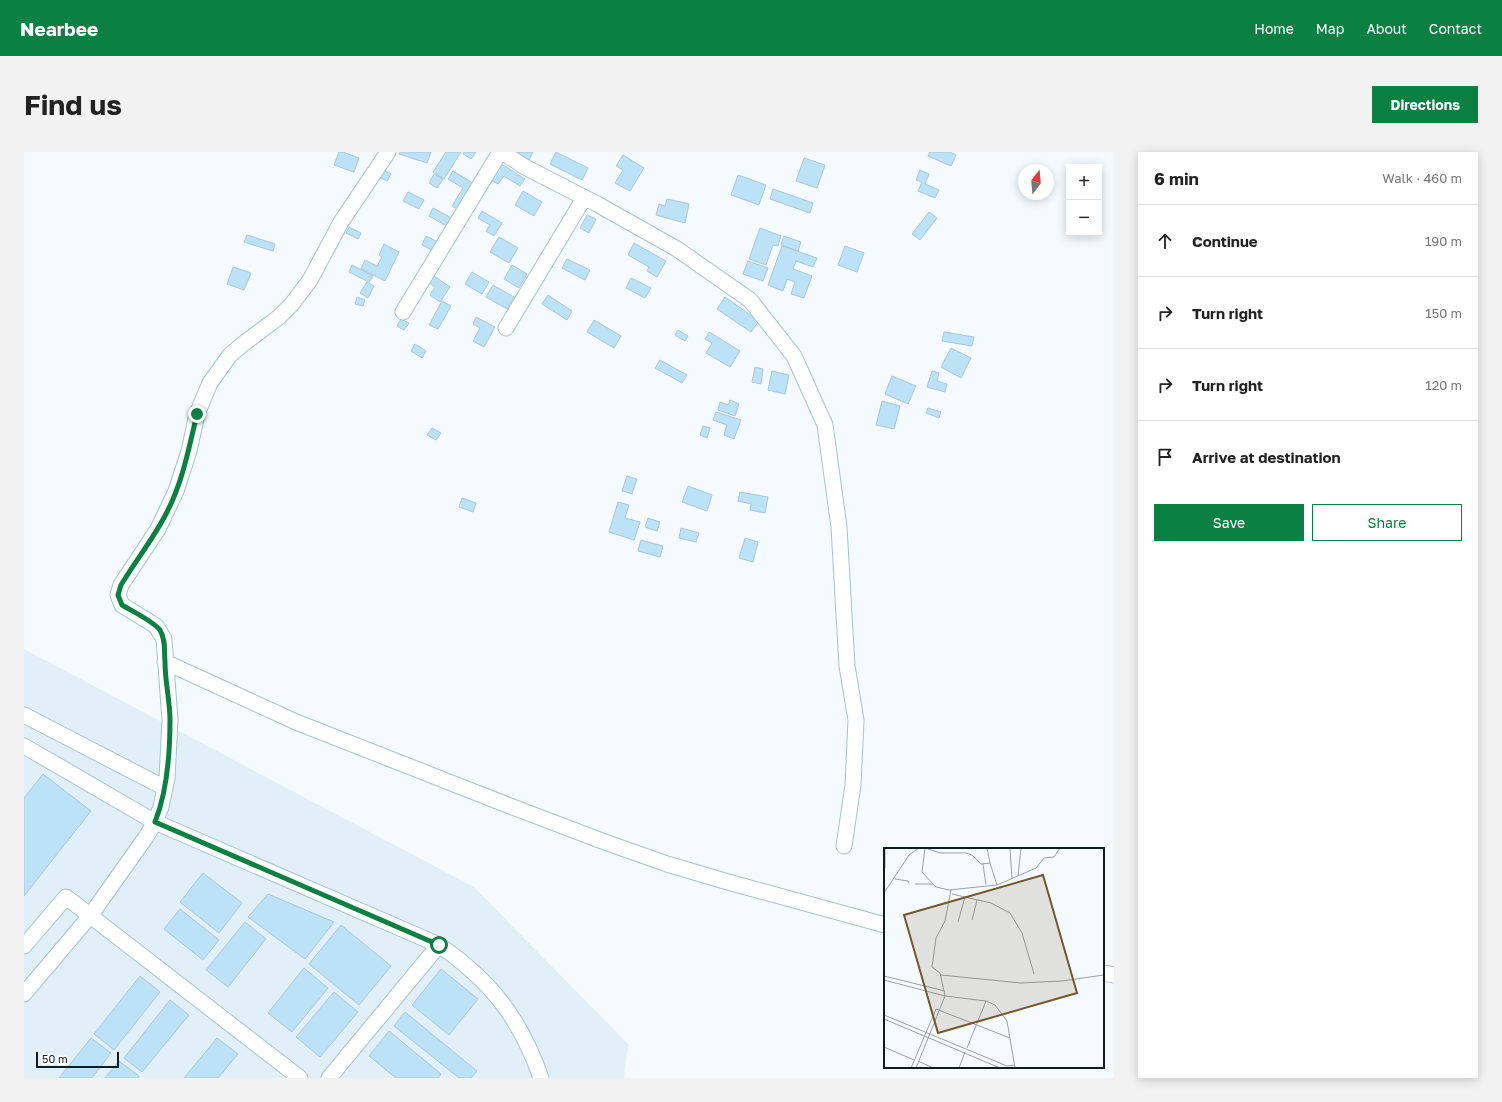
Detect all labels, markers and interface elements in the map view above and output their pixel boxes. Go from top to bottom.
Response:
text: Nearbee [20,17,98,40]
text: Home [1254,20,1294,37]
text: Map [1316,20,1344,37]
text: About [1366,20,1407,37]
text: Contact [1429,20,1482,37]
button: Directions [1372,86,1478,123]
text: Find us [24,88,122,121]
north arrow [1018,164,1054,200]
map controls [1066,164,1102,236]
button: + [1066,164,1102,200]
text: 6 min [1154,168,1199,189]
text: Walk · 460 m [1382,170,1462,186]
button: − [1066,200,1102,236]
icon: ahead [1154,230,1176,252]
text: Continue [1192,232,1258,250]
text: 190 m [1425,233,1462,249]
icon: right [1154,302,1176,324]
text: Turn right [1192,304,1263,322]
text: 150 m [1425,305,1462,321]
icon: right [1154,374,1176,396]
text: Turn right [1192,376,1263,394]
text: 120 m [1425,377,1462,393]
route end [188,405,206,423]
icon: arrive [1154,446,1176,468]
text: Arrive at destination [1192,448,1341,466]
button: Save [1154,504,1304,541]
button: Share [1312,504,1462,541]
inset map [884,848,1104,1068]
route start [430,936,448,954]
scale bar [36,1050,119,1069]
text: 50 m [42,1052,68,1065]

